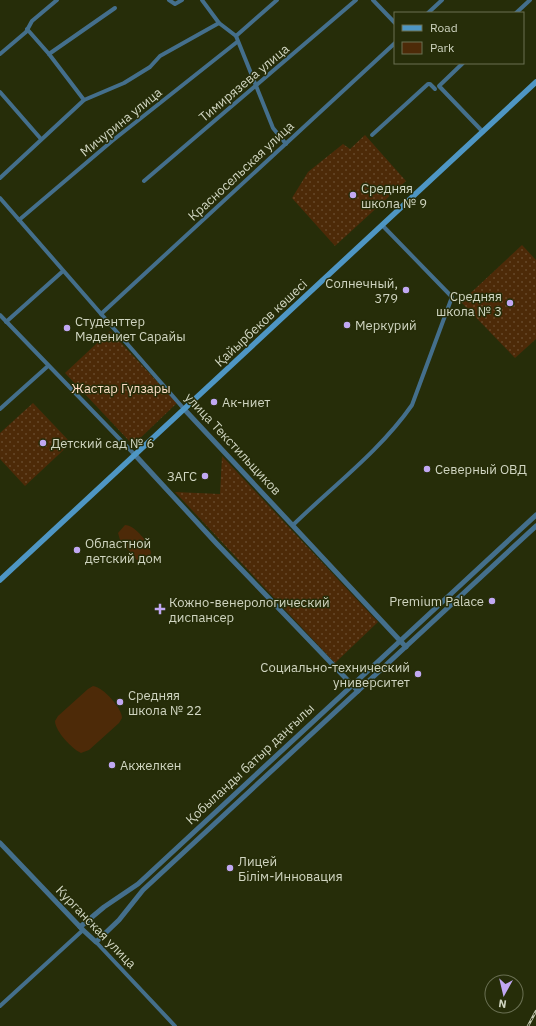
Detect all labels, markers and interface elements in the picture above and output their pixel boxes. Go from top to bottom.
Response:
legend [394,12,524,64]
text: Road [430,20,458,35]
street label: Тимирязева улица [195,40,293,126]
text: Park [430,40,455,55]
street label: Мичурина улица [77,84,165,160]
street label: Красносельская улица [184,117,298,225]
place label: Средняя школа № 9 [361,180,427,212]
marker: Средняя школа № 9 [348,190,358,200]
place label: Солнечный, 379 [325,275,398,307]
street label: Қайырбеков көшесі [211,276,311,370]
marker: Солнечный, 379 [401,285,411,295]
place label: Средняя школа № 3 [436,288,502,320]
marker: Средняя школа № 3 [505,298,515,308]
place label: Студенттер Мәдениет Сарайы [75,313,186,345]
place label: Меркурий [355,317,417,334]
marker: Меркурий [342,320,352,330]
marker: Студенттер Мәдениет Сарайы [62,323,72,333]
park label: Жастар Гүлзары [71,380,171,397]
street label: улица Текстильщиков [181,389,285,499]
place label: Ак-ниет [222,394,271,411]
marker: Ак-ниет [209,397,219,407]
place label: Детский сад № 6 [51,435,154,452]
marker: Детский сад № 6 [38,438,48,448]
place label: Северный ОВД [435,461,528,478]
marker: Северный ОВД [422,464,432,474]
place label: ЗАГС [167,468,197,485]
marker: ЗАГС [200,471,210,481]
place label: Областной детский дом [85,535,162,567]
marker: Областной детский дом [72,545,82,555]
place label: Premium Palace [389,593,484,610]
place label: Кожно-венерологический диспансер [169,594,330,626]
marker: Premium Palace [487,596,497,606]
marker: Кожно-венерологический диспансер [154,603,166,615]
place label: Социально-технический университет [260,659,410,691]
marker: Социально-технический университет [413,669,423,679]
place label: Средняя школа № 22 [128,687,202,719]
marker: Средняя школа № 22 [115,697,125,707]
street label: Қобыланды батыр даңғылы [182,700,318,828]
place label: Акжелкен [120,757,182,774]
marker: Акжелкен [107,760,117,770]
place label: Лицей Білім-Инновация [238,853,343,885]
marker: Лицей Білім-Инновация [225,863,235,873]
street label: Курганская улица [52,882,140,972]
north arrow [484,974,524,1014]
text: N [498,996,508,1011]

